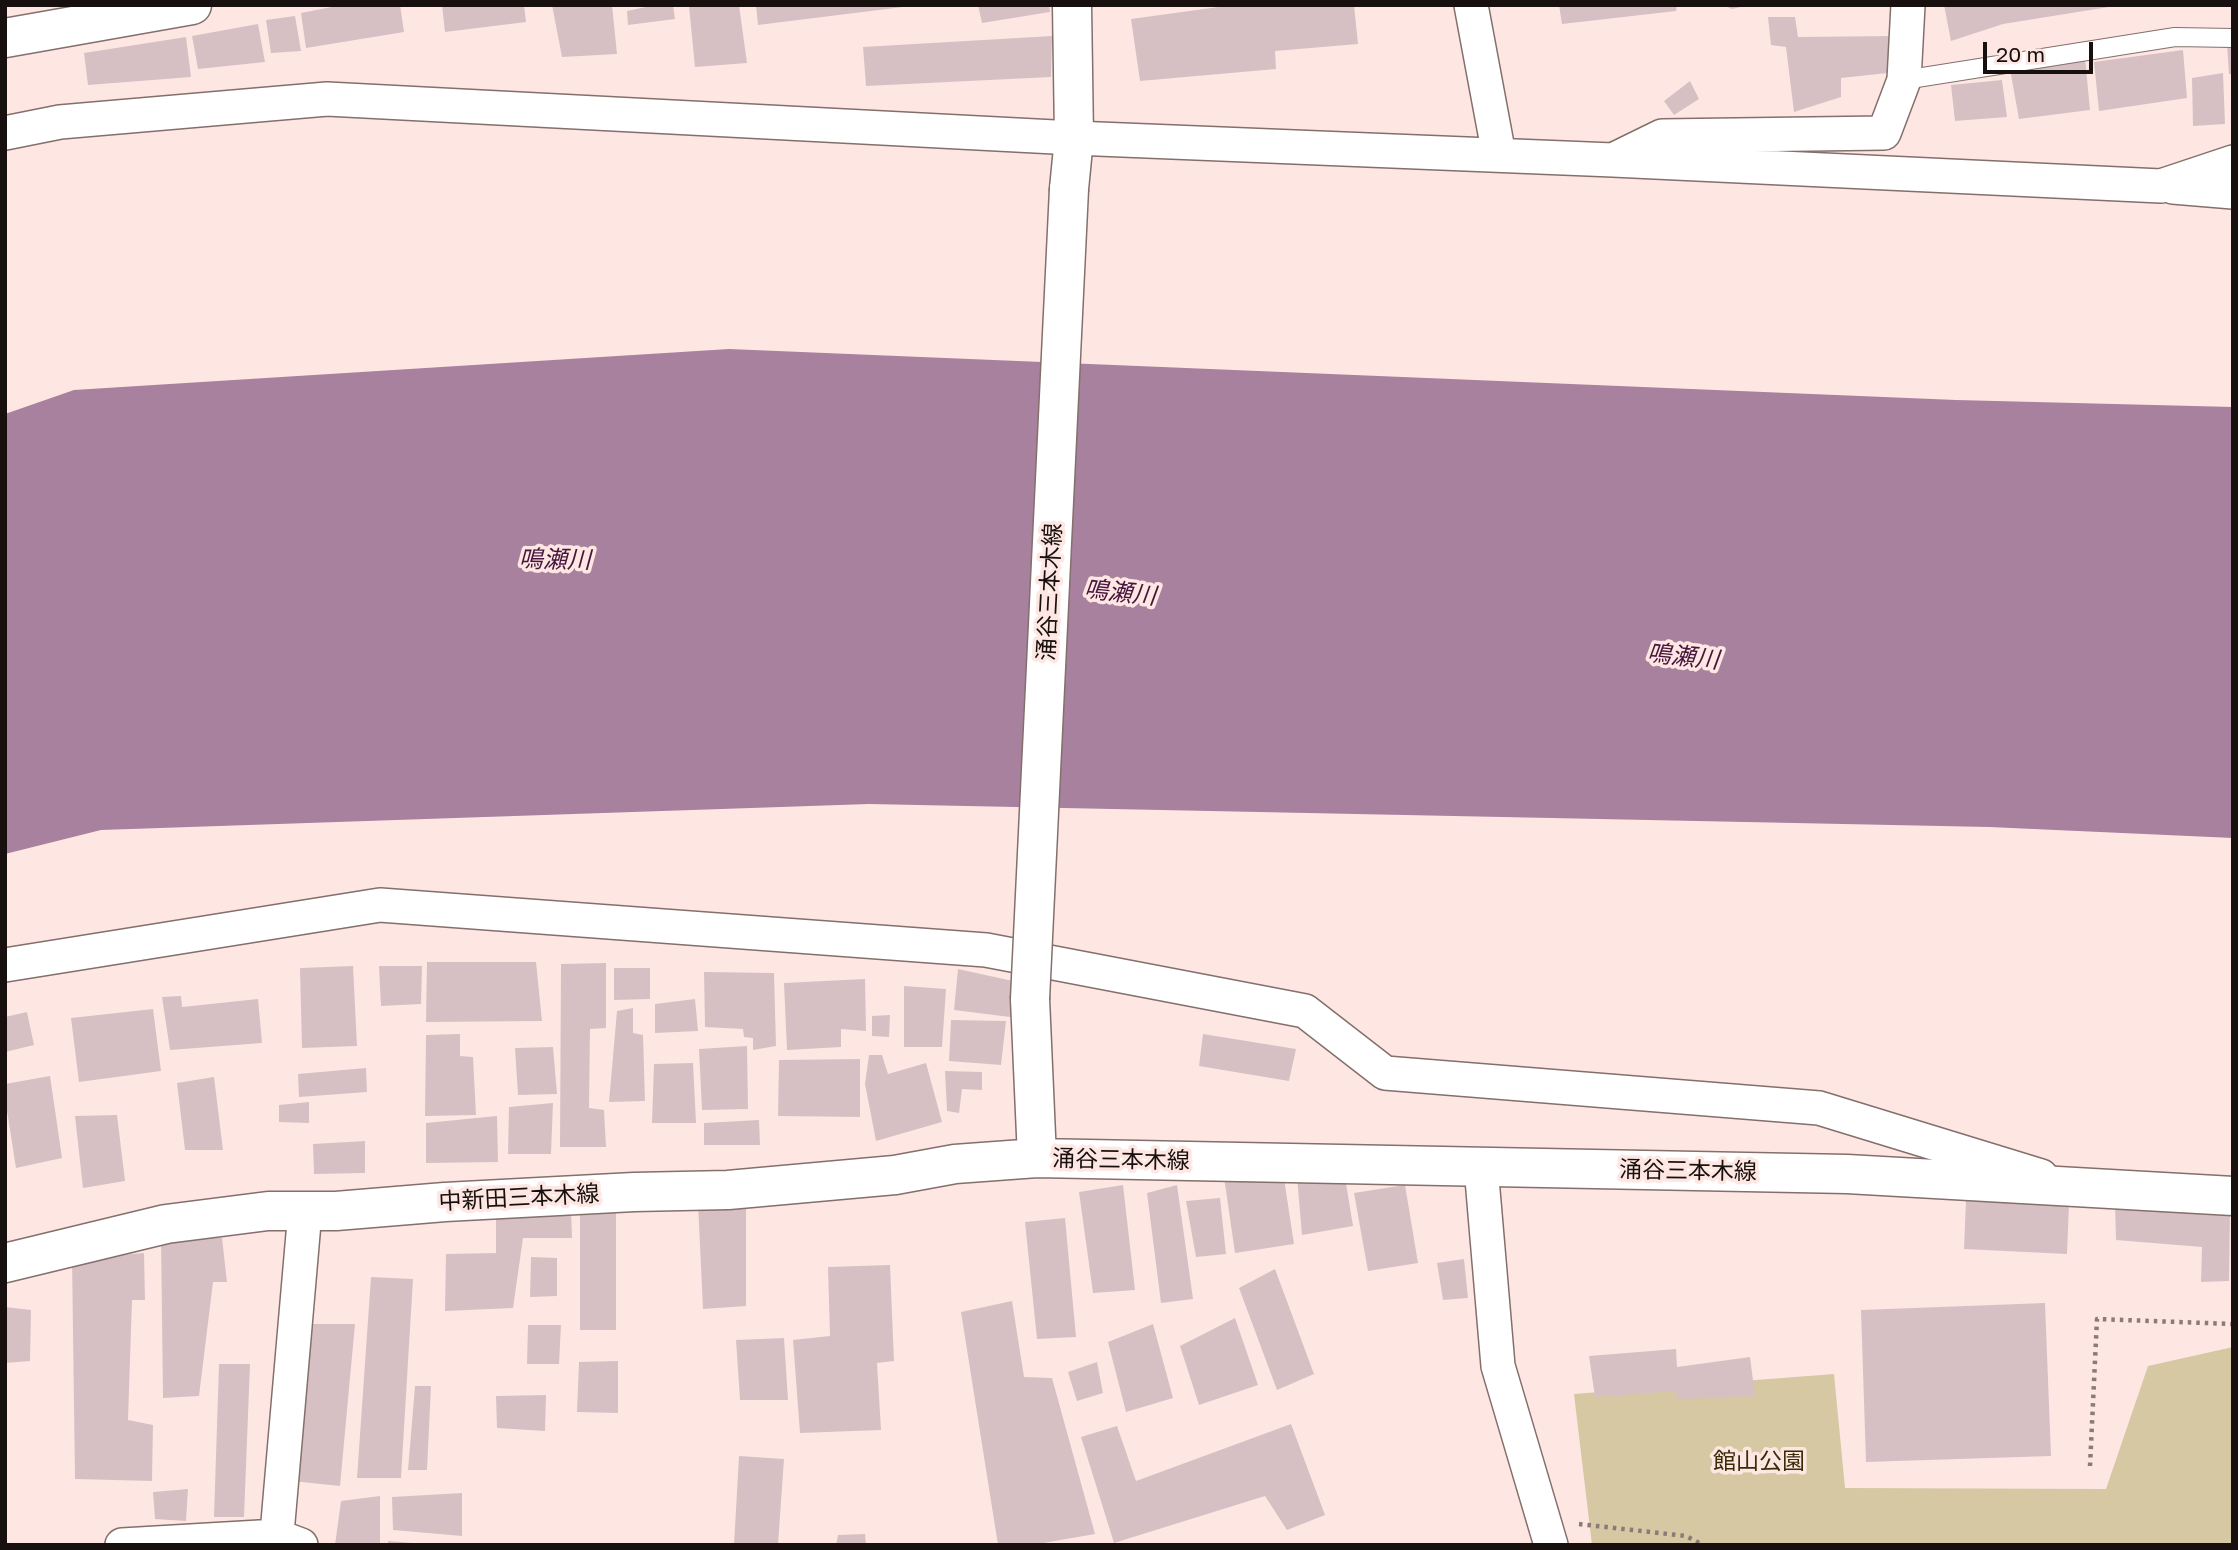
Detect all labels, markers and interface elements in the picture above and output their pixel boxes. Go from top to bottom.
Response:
scale bar [1986,28,2096,72]
text: 20 m [1996,41,2045,67]
street label: 涌谷三本木線 [1033,522,1067,662]
water label: 鳴瀬川 [519,545,591,575]
water label: 鳴瀬川 [1083,575,1157,611]
water label: 鳴瀬川 [1646,639,1720,675]
street label: 涌谷三本木線 [1052,1145,1190,1175]
street label: 涌谷三本木線 [1619,1156,1757,1186]
street label: 中新田三本木線 [438,1180,600,1216]
park label: 館山公園 [1713,1448,1805,1476]

